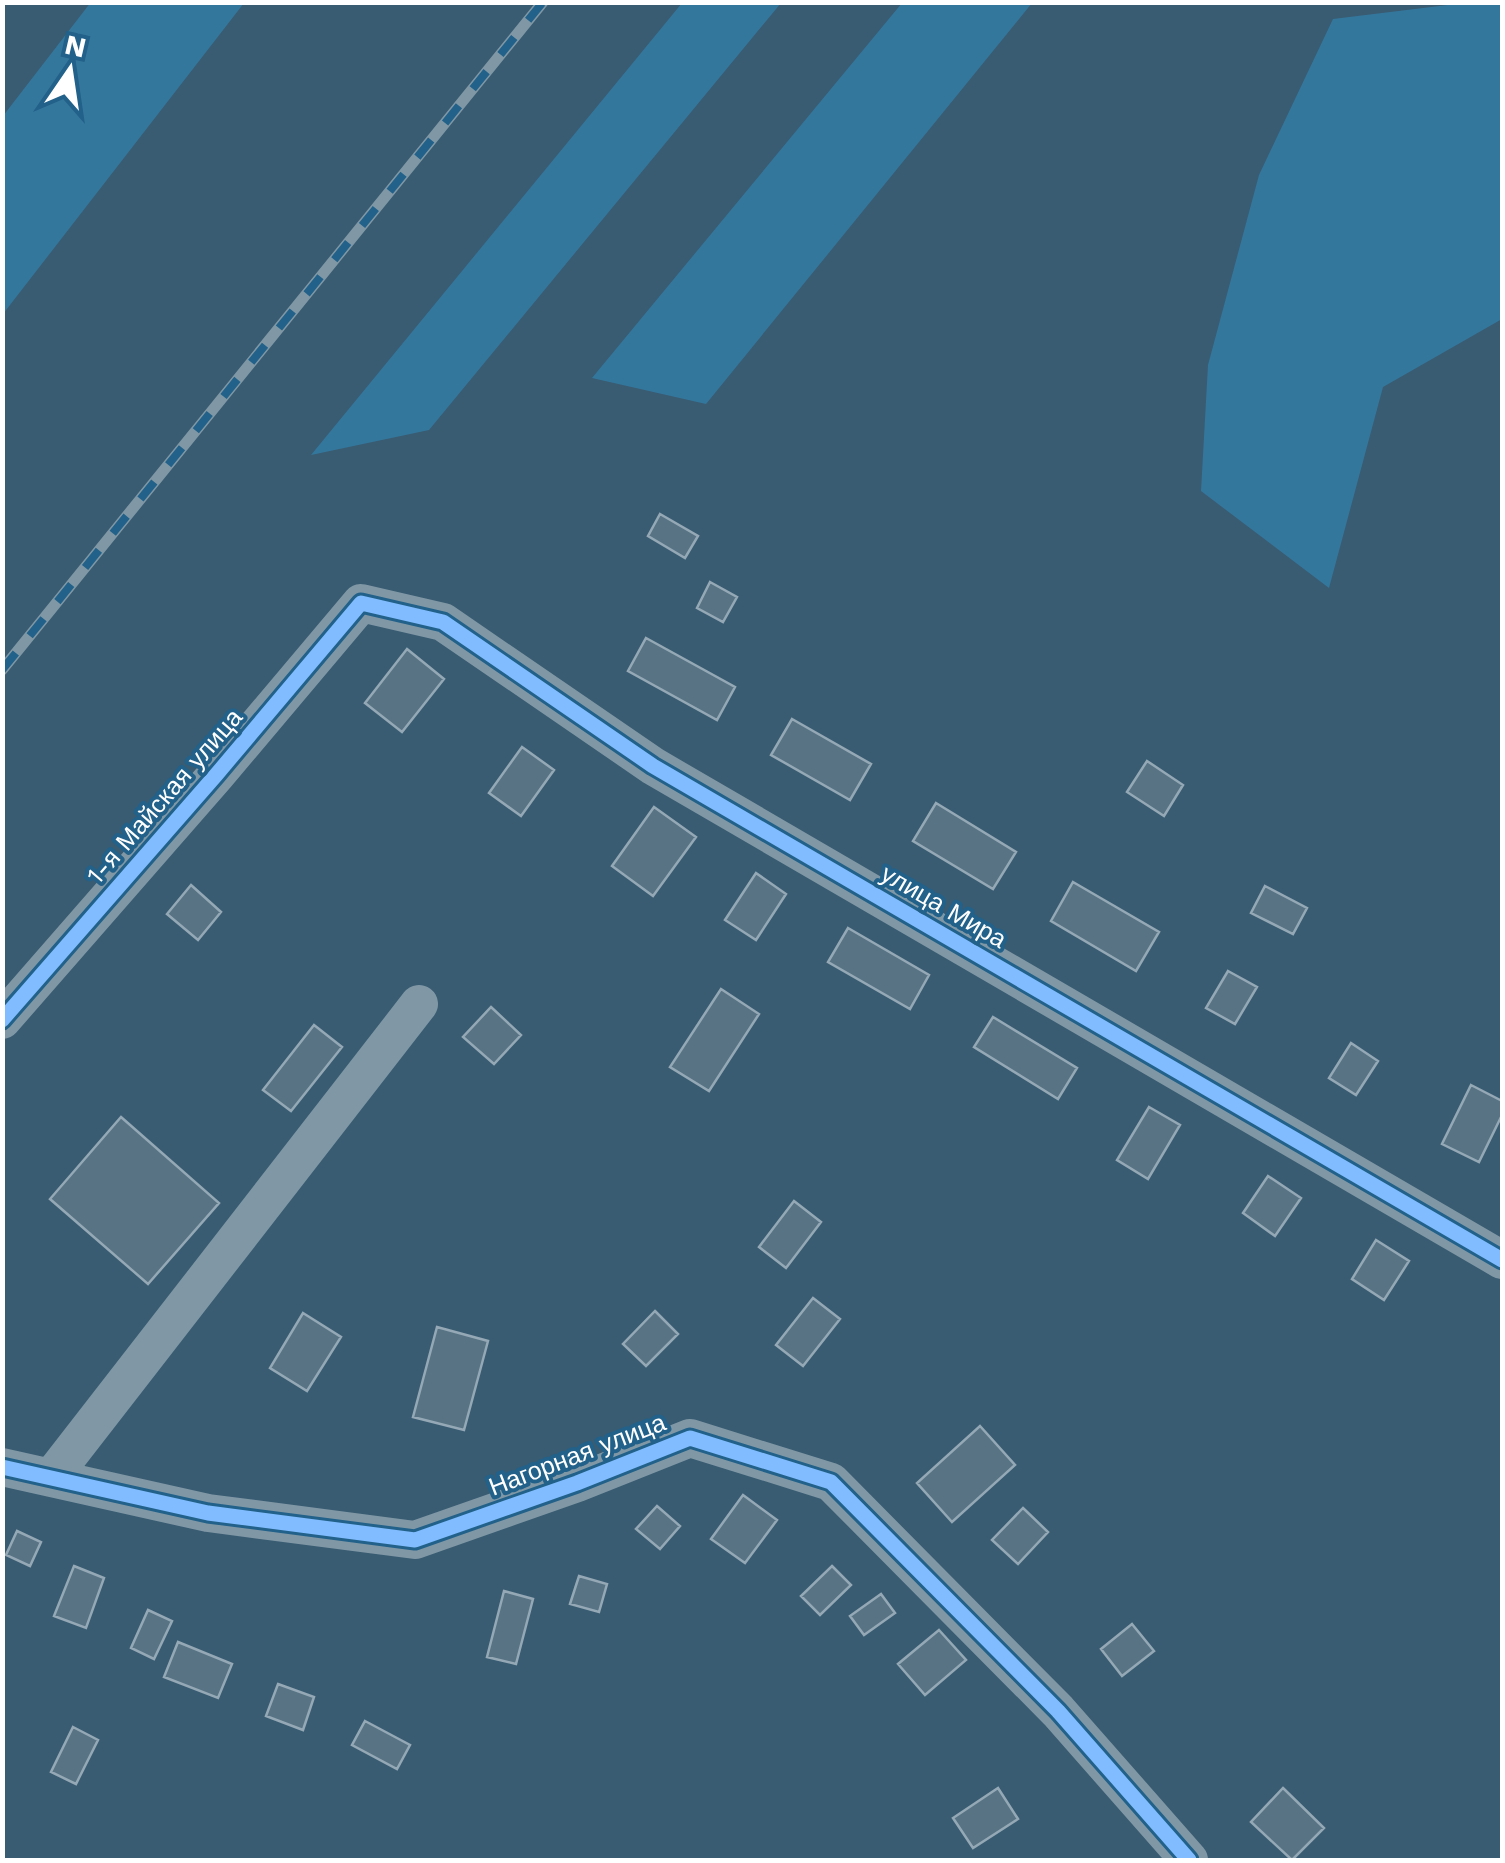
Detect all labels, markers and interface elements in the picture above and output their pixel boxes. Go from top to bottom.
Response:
north arrow [20,20,120,120]
text: N [62,28,89,65]
street label: 1-я Майская улица [81,703,248,890]
street label: улица Мира [876,859,1012,954]
street label: Нагорная улица [485,1407,670,1501]

